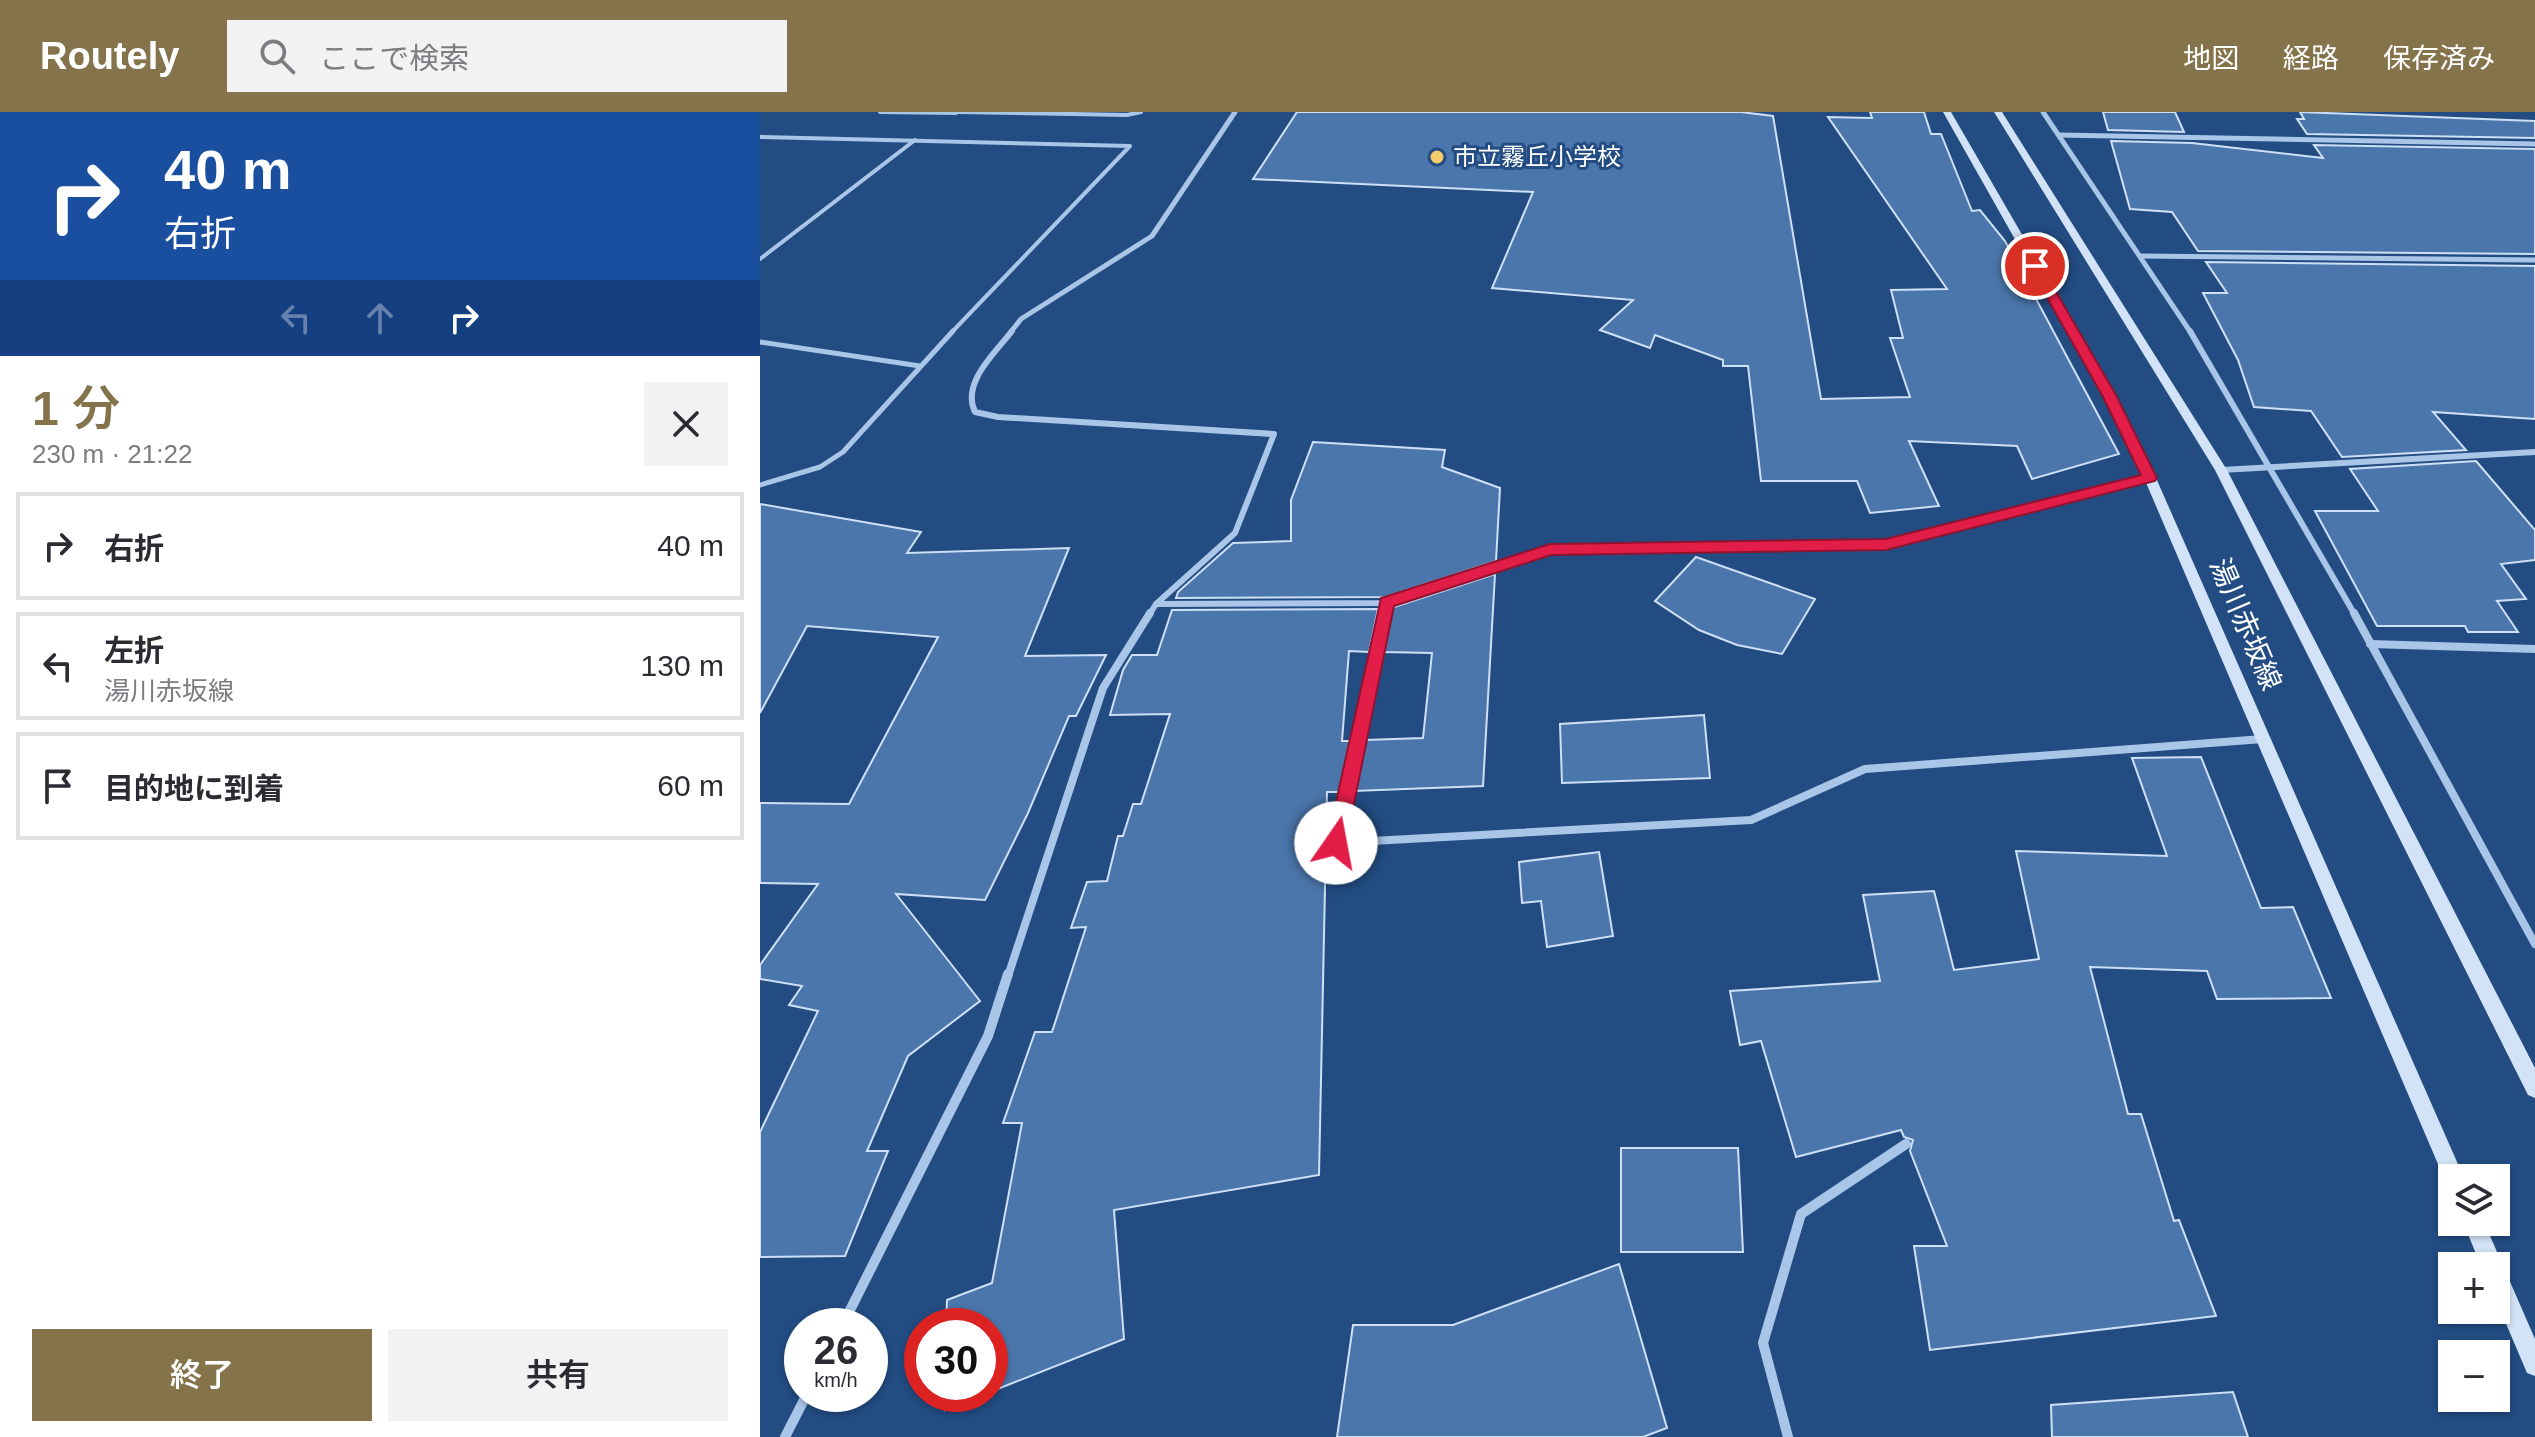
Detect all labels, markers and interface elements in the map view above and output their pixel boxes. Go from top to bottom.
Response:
search box [227,20,787,92]
icon: search [255,34,299,78]
text: Routely [40,35,179,77]
text: ここで検索 [319,42,469,75]
text: 地図 [2183,43,2239,74]
text: 経路 [2283,43,2339,74]
text: 保存済み [2383,43,2495,74]
text: 40 m [164,138,292,201]
place label: 市立霧丘小学校 [1453,143,1621,170]
icon: right [32,144,136,248]
marker: 市立霧丘小学校 [1428,148,1446,166]
text: 右折 [164,213,236,254]
pin [2001,232,2069,300]
icon: arrive [2013,244,2057,288]
icon: left [274,296,318,340]
icon: ahead [358,296,402,340]
icon: right [442,296,486,340]
text: 1 分 [32,382,120,435]
button: close [644,382,728,466]
text: 230 m · 21:22 [32,439,192,469]
icon: right [36,524,80,568]
text: 40 m [657,529,724,562]
text: 右折 [104,532,164,565]
street label: 湯川赤坂線 [2204,554,2287,695]
text: 左折 [104,634,164,667]
icon: left [36,644,80,688]
text: 130 m [641,649,724,682]
text: 湯川赤坂線 [104,676,234,706]
icon: arrive [36,764,80,808]
text: 60 m [657,769,724,802]
text: 目的地に到着 [104,772,284,805]
position arrow [1294,801,1378,885]
map controls [2438,1164,2510,1412]
button: layers [2438,1164,2510,1236]
button: + [2438,1252,2510,1324]
speed limit sign: 30 [904,1308,1008,1412]
text: 26 [814,1328,858,1372]
button: 終了 [32,1329,372,1421]
button: 共有 [388,1329,728,1421]
button: − [2438,1340,2510,1412]
text: km/h [814,1369,858,1391]

